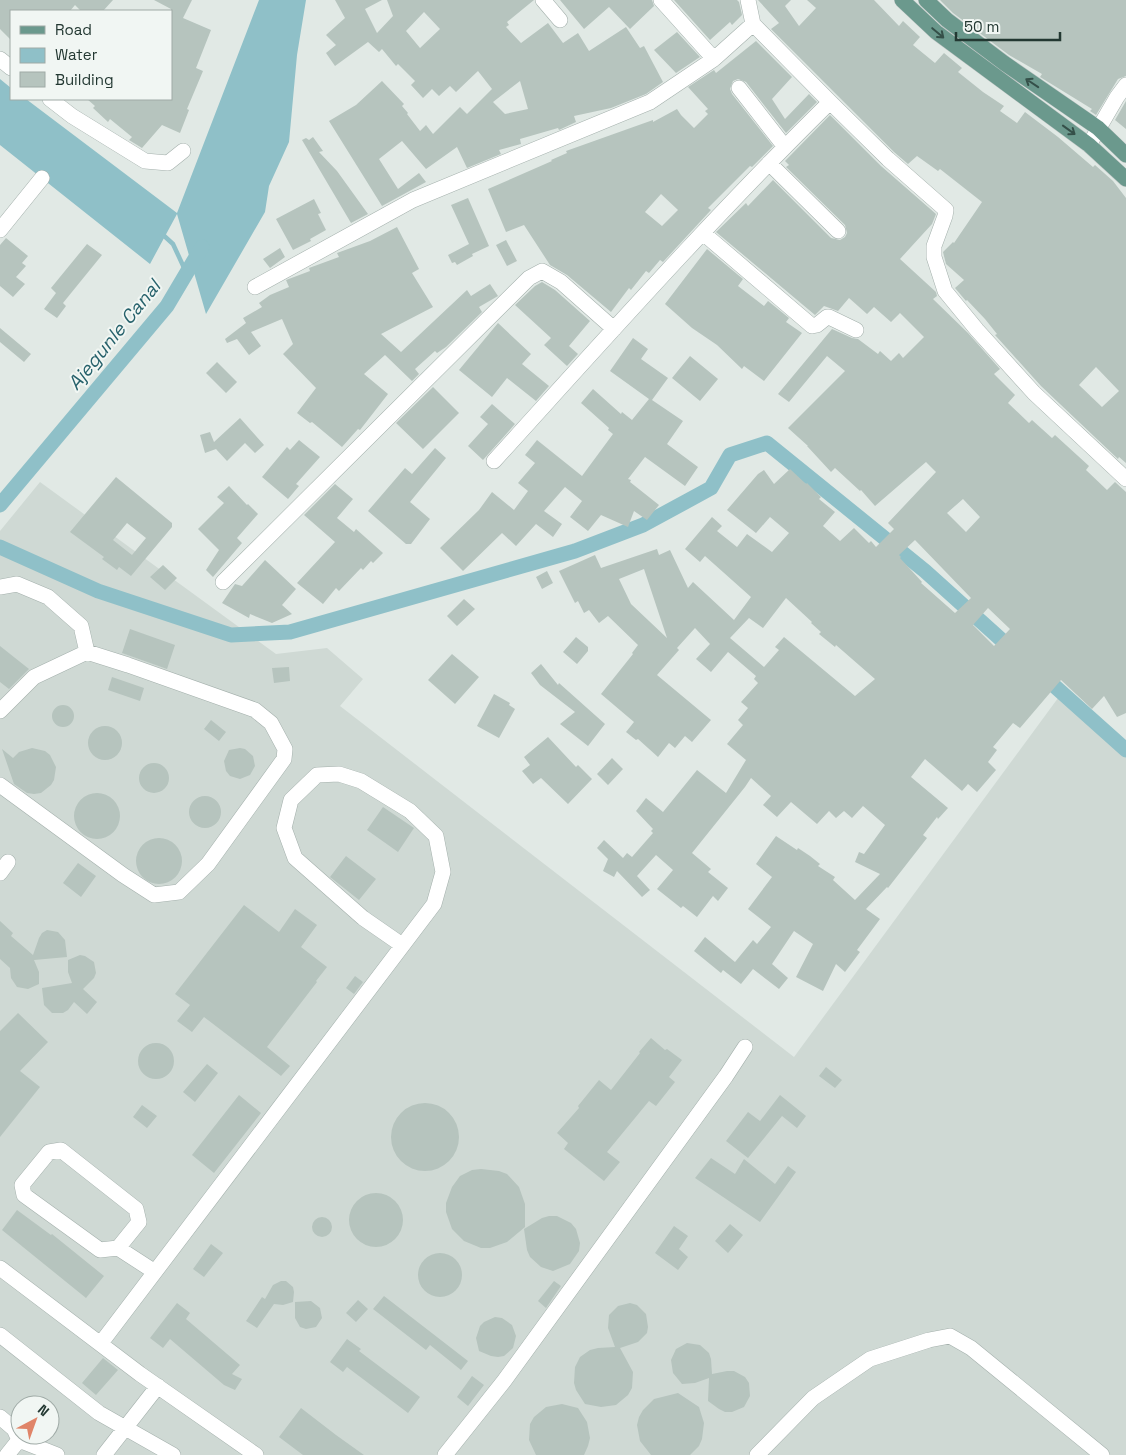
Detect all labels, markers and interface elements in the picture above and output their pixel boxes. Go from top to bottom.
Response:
legend [10,10,172,100]
scale bar [956,10,1060,42]
text: 50 m [964,17,999,36]
text: Road [55,20,92,39]
one-way arrow [931,28,944,39]
text: Water [55,45,98,64]
text: Building [55,70,114,89]
one-way arrow [1025,78,1039,88]
one-way arrow [1061,125,1075,135]
water label: Ajegunle Canal [62,273,168,395]
north arrow [10,1395,60,1445]
text: N [34,1400,53,1420]

